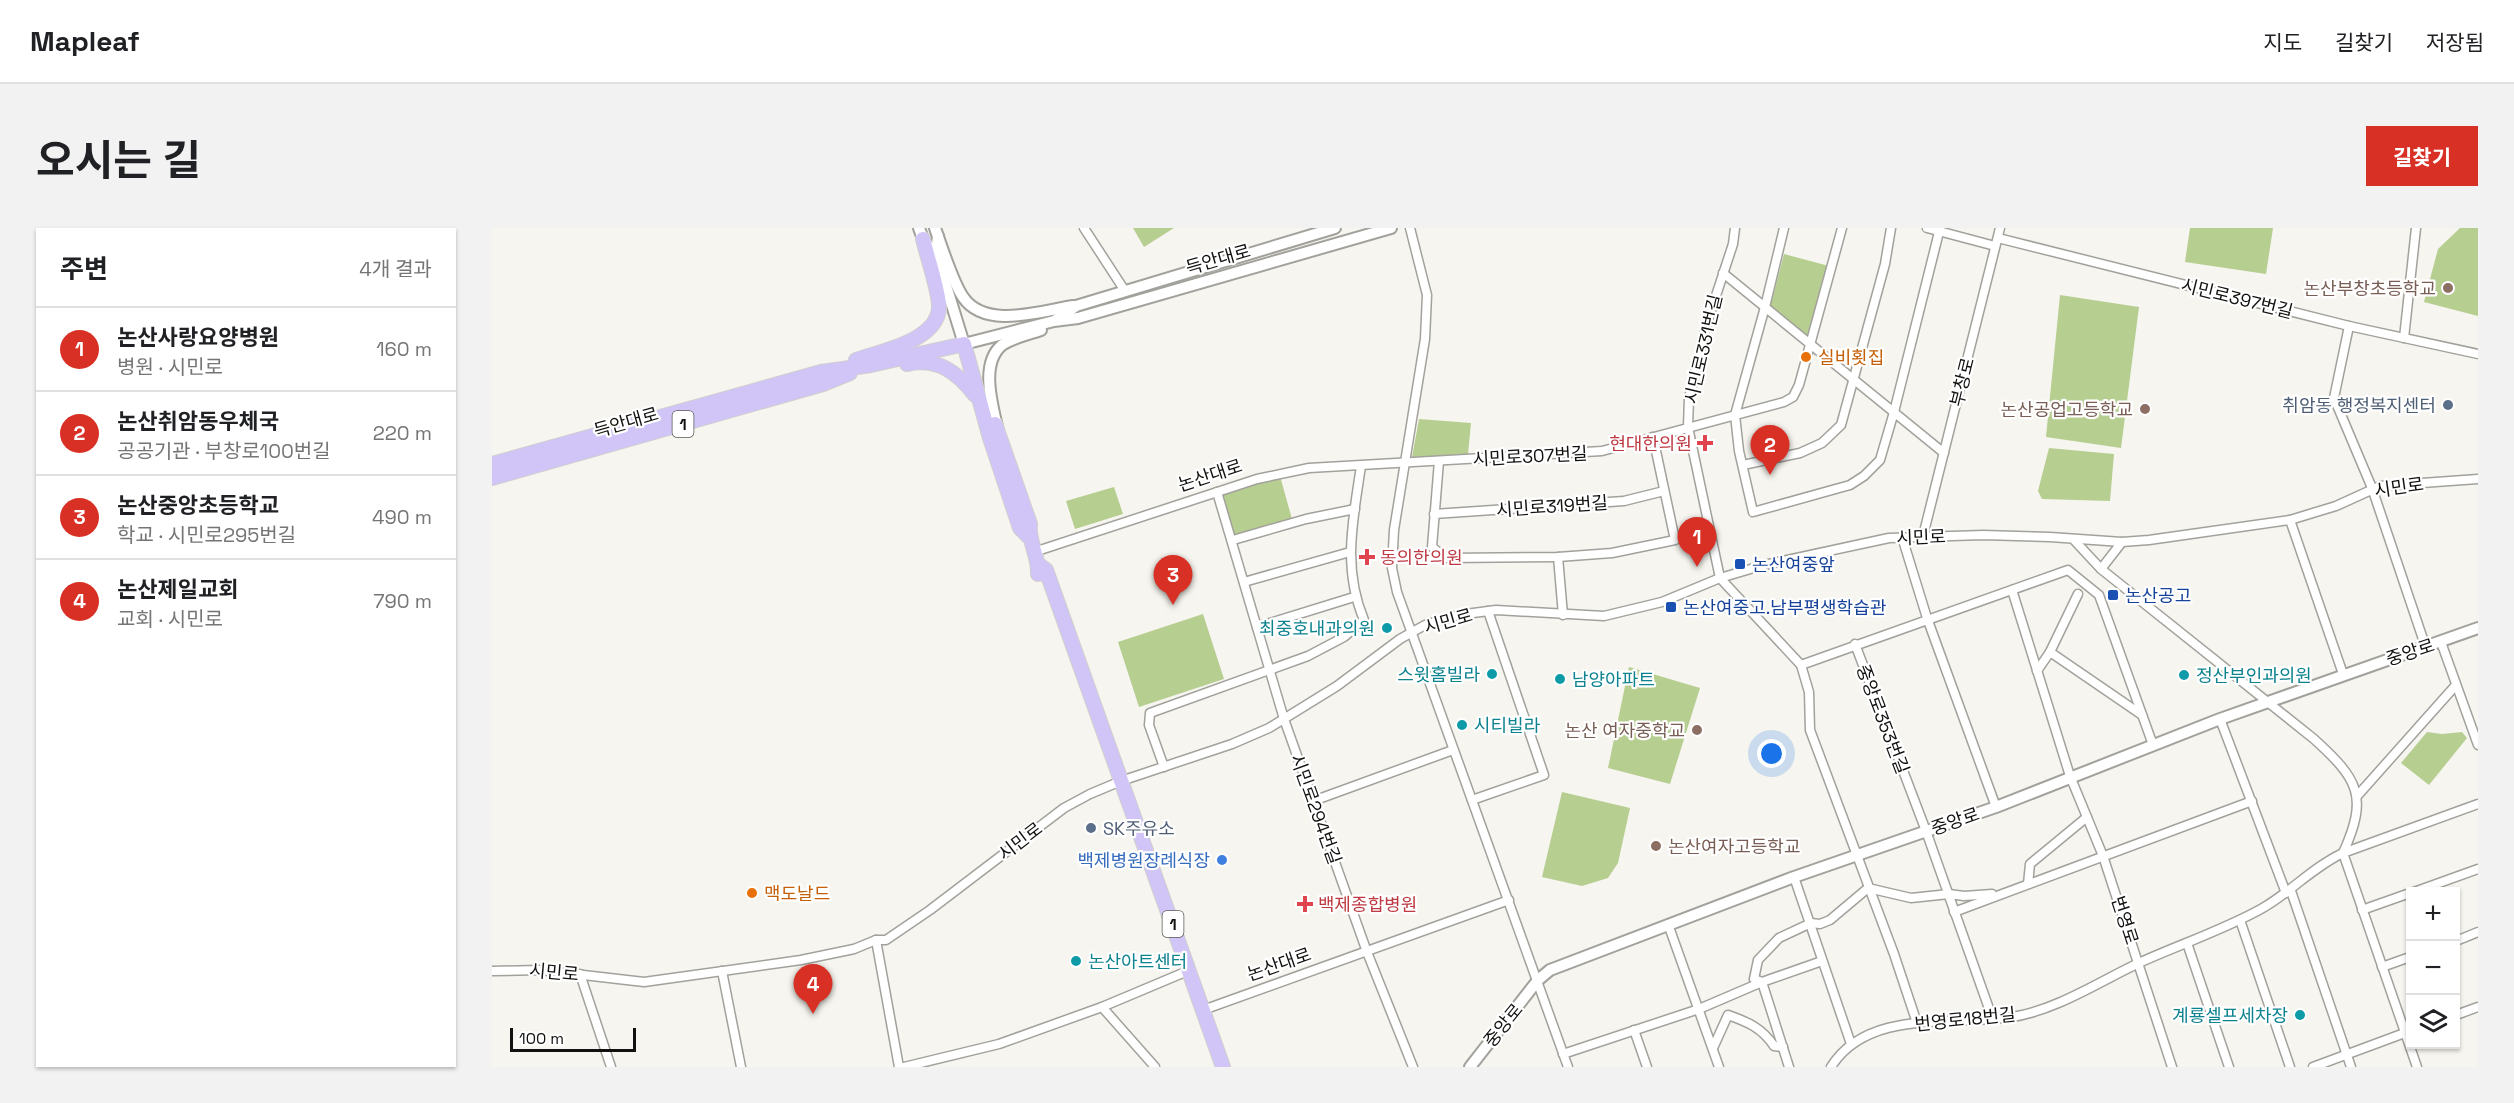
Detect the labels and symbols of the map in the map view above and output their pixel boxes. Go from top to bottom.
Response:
street label: 득안대로 [1183,239,1253,279]
street label: 시민로397번길 [2179,273,2295,323]
place label: 논산부창초등학교 [2304,277,2436,300]
marker: 논산부창초등학교 [2441,281,2455,295]
street label: 시민로331번길 [1679,292,1727,406]
place label: 실비횟집 [1818,346,1884,369]
marker: 실비횟집 [1799,350,1813,364]
street label: 부창로 [1945,355,1979,409]
place label: 취암동 행정복지센터 [2282,394,2436,417]
place label: 논산공업고등학교 [2001,398,2133,421]
marker: 취암동 행정복지센터 [2441,398,2455,412]
street label: 득안대로 [591,402,661,442]
marker: 논산공업고등학교 [2138,402,2152,416]
road number: 1 [672,411,693,437]
pin: 2 [1750,426,1790,475]
place label: 현대한의원 [1609,432,1692,455]
marker: 현대한의원 [1696,434,1714,452]
street label: 시민로307번길 [1472,442,1588,470]
street label: 논산대로 [1175,454,1245,496]
street label: 시민로 [2373,472,2425,502]
street label: 시민로319번길 [1495,491,1609,521]
pin: 1 [1678,518,1716,567]
street label: 시민로 [1896,525,1946,549]
place label: 동의한의원 [1380,546,1463,569]
marker: 동의한의원 [1358,548,1376,566]
place label: 논산여중앞 [1752,553,1835,576]
pin: 3 [1154,556,1192,605]
marker: 논산여중앞 [1733,557,1747,571]
place label: 논산공고 [2125,584,2191,607]
marker: 논산공고 [2106,588,2120,602]
place label: 논산여중고.남부평생학습관 [1683,596,1887,619]
marker: 논산여중고.남부평생학습관 [1664,600,1678,614]
street label: 시민로 [1421,603,1475,639]
place label: 최중호내과의원 [1259,617,1375,640]
marker: 최중호내과의원 [1380,621,1394,635]
street label: 중앙로 [2383,633,2437,671]
street label: 중앙로353번길 [1852,661,1914,777]
place label: 스윗홈빌라 [1397,663,1480,686]
place label: 정산부인과의원 [2196,664,2312,687]
marker: 스윗홈빌라 [1485,667,1499,681]
place label: 남양아파트 [1572,668,1655,691]
marker: 정산부인과의원 [2177,668,2191,682]
marker: 남양아파트 [1553,672,1567,686]
place label: 시티빌라 [1474,714,1541,737]
marker: 시티빌라 [1455,718,1469,732]
place label: 논산 여자중학교 [1564,719,1685,742]
marker: 논산 여자중학교 [1690,723,1704,737]
your location [1757,739,1786,768]
street label: 시민로294번길 [1285,751,1347,867]
street label: 중앙로 [1928,802,1982,840]
street label: 시민로 [993,817,1047,865]
place label: SK주유소 [1103,817,1175,840]
marker: SK주유소 [1084,821,1098,835]
place label: 논산여자고등학교 [1668,835,1800,858]
marker: 논산여자고등학교 [1649,839,1663,853]
place label: 백제병원장례식장 [1078,849,1210,872]
marker: 백제병원장례식장 [1215,853,1229,867]
place label: 맥도날드 [764,882,830,905]
marker: 맥도날드 [745,886,759,900]
place label: 백제종합병원 [1318,893,1417,916]
street label: 번영로 [2106,893,2144,947]
marker: 백제종합병원 [1296,895,1314,913]
road number: 1 [1162,911,1184,937]
street label: 논산대로 [1244,942,1314,986]
place label: 논산아트센터 [1088,950,1187,973]
marker: 논산아트센터 [1069,954,1083,968]
street label: 시민로 [528,958,580,986]
pin: 4 [794,964,832,1014]
street label: 중앙로 [1478,998,1528,1052]
street label: 번영로18번길 [1913,1002,2017,1036]
place label: 계룡셀프세차장 [2172,1004,2288,1027]
marker: 계룡셀프세차장 [2293,1008,2307,1022]
scale bar [510,1025,636,1052]

